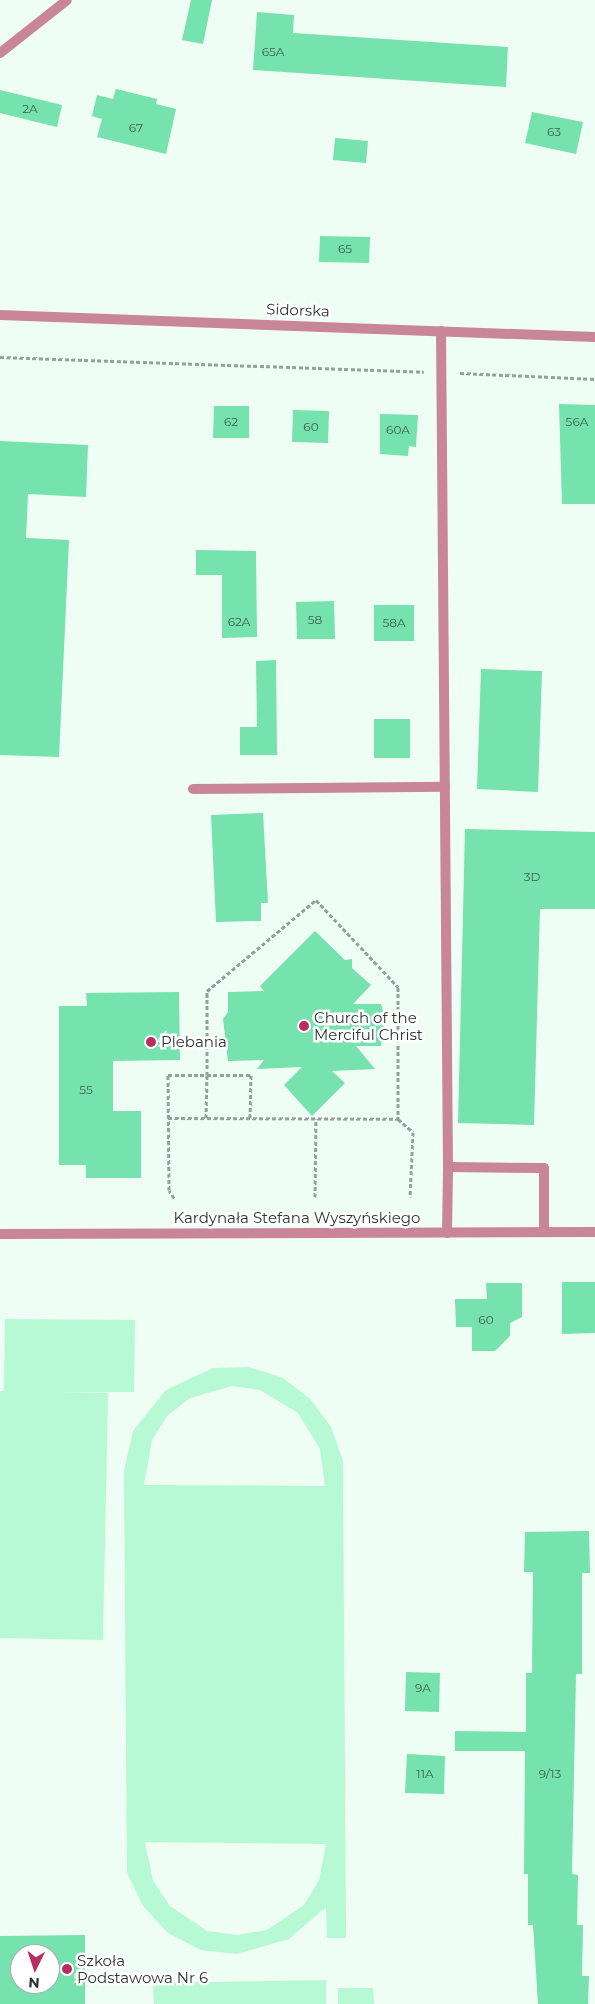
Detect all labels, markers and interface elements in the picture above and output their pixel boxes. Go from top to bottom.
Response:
house number: 65A [262,45,284,59]
house number: 2A [22,102,38,116]
house number: 67 [129,121,143,135]
house number: 63 [547,125,561,139]
house number: 65 [338,242,352,256]
street label: Sidorska [266,300,330,320]
house number: 62 [224,415,238,429]
house number: 56A [566,415,588,429]
house number: 60 [303,420,319,434]
house number: 60A [386,423,410,437]
house number: 58 [308,613,322,627]
house number: 62A [228,615,250,629]
house number: 58A [383,616,405,630]
house number: 3D [524,870,540,884]
place label: Church of the Merciful Christ [314,1008,423,1043]
marker: Church of the Merciful Christ [298,1020,310,1032]
place label: Plebania [161,1033,227,1051]
marker: Plebania [145,1036,157,1048]
house number: 55 [79,1083,93,1097]
street label: Kardynała Stefana Wyszyńskiego [174,1209,420,1227]
house number: 60 [478,1313,494,1327]
house number: 9A [415,1681,431,1695]
house number: 11A [416,1767,434,1781]
house number: 9/13 [539,1767,561,1781]
north arrow [10,1944,60,1994]
place label: Szkoła Podstawowa Nr 6 [77,1951,208,1986]
marker: Szkoła Podstawowa Nr 6 [61,1963,73,1975]
text: N [28,1974,40,1992]

